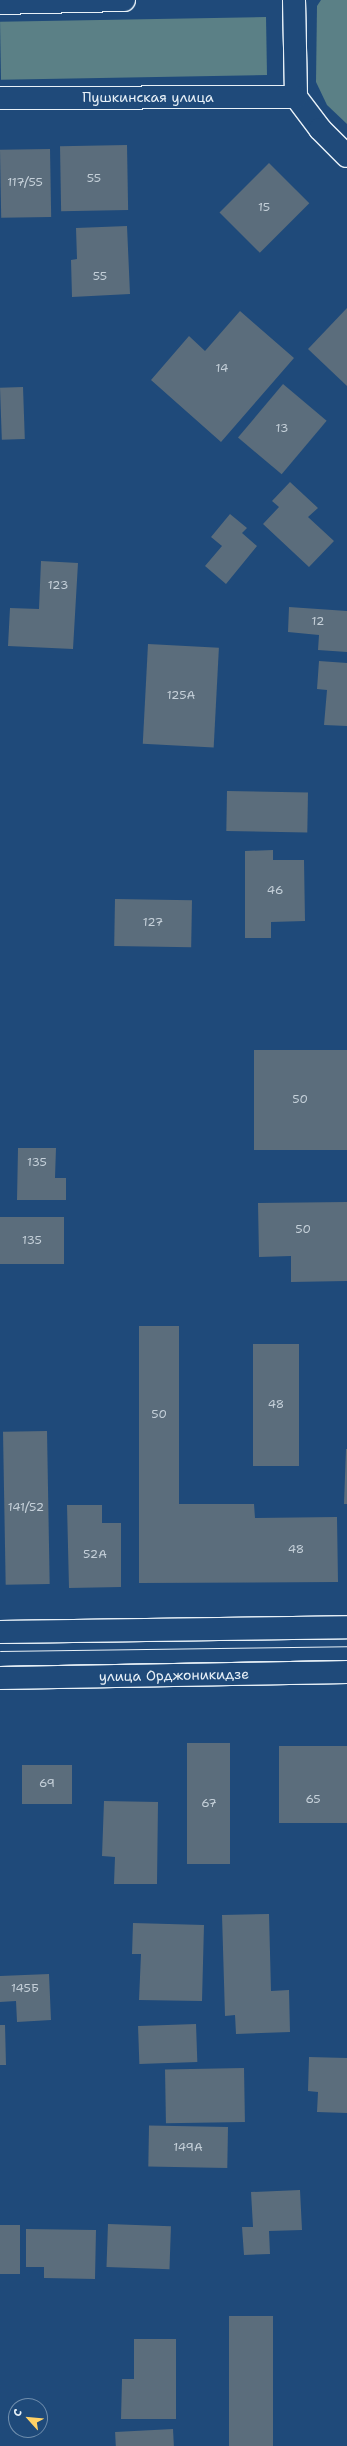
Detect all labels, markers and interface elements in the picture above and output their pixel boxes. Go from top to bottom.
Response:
street label: Пушкинская улица [82,89,214,105]
house number: 55 [87,172,101,186]
house number: 117/55 [7,176,43,190]
house number: 15 [258,201,270,215]
house number: 55 [93,270,107,284]
house number: 14 [216,362,228,376]
house number: 13 [276,422,288,436]
house number: 123 [48,579,68,593]
house number: 12 [312,615,324,629]
house number: 125А [167,689,195,703]
house number: 46 [267,884,283,898]
house number: 127 [143,916,163,930]
house number: 50 [292,1093,308,1107]
house number: 135 [27,1156,47,1170]
house number: 50 [295,1223,311,1237]
house number: 135 [22,1234,42,1248]
house number: 48 [268,1398,284,1412]
house number: 50 [151,1408,167,1422]
house number: 141/52 [8,1501,44,1515]
house number: 48 [288,1543,304,1557]
house number: 52А [83,1548,107,1562]
street label: улица Орджоникидзе [99,1665,249,1685]
house number: 69 [39,1777,55,1791]
house number: 65 [305,1793,321,1807]
house number: 67 [201,1797,217,1811]
house number: 145Б [11,1982,39,1996]
house number: 149А [173,2141,203,2155]
north arrow [8,2398,48,2438]
text: С [10,2406,26,2419]

